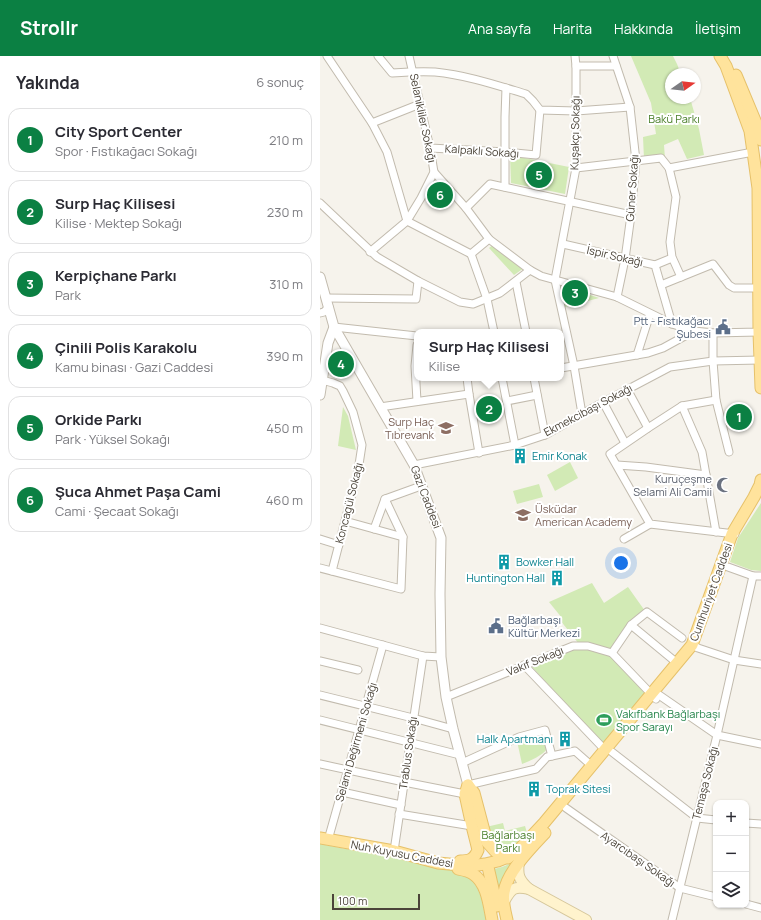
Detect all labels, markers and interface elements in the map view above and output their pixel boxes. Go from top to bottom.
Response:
text: Strollr [20,15,78,41]
text: Ana sayfa [468,19,531,38]
text: Harita [553,19,592,38]
text: Hakkında [614,19,673,38]
text: İletişim [695,19,741,38]
north arrow [665,68,701,104]
text: Yakında [16,71,80,94]
street label: Selanikliler Sokağı [407,72,440,164]
text: 6 sonuç [256,73,304,91]
street label: Kuşakçı Sokağı [566,96,583,170]
park label: Bakü Parkı [648,111,700,126]
text: City Sport Center [55,121,182,142]
text: 1 [27,131,33,149]
text: 210 m [269,131,303,149]
street label: Kalpaklı Sokağı [444,140,520,161]
text: Spor · Fıstıkağacı Sokağı [55,142,197,160]
street label: Güner Sokağı [622,154,641,222]
pin: 5 [526,160,552,190]
pin: 6 [427,180,453,210]
text: Surp Haç Kilisesi [55,193,175,214]
text: 2 [26,203,34,221]
text: 230 m [267,203,303,221]
text: Kilise · Mektep Sokağı [55,214,182,232]
street label: İspir Sokağı [585,242,645,269]
text: Kerpiçhane Parkı [55,265,177,286]
text: 3 [26,275,34,293]
text: 310 m [269,275,303,293]
pin: 3 [562,278,588,308]
text: Park [55,286,81,304]
place label: Ptt - Fıstıkağacı Şubesi [634,313,711,341]
public building icon: Ptt - Fıstıkağacı Şubesi [714,318,732,336]
popup [414,329,564,381]
text: Surp Haç Kilisesi [429,336,549,357]
text: Çinili Polis Karakolu [55,337,197,358]
text: 4 [26,347,34,365]
text: 390 m [266,347,303,365]
pin: 4 [328,349,354,379]
text: Kilise [429,357,460,375]
text: Kamu binası · Gazi Caddesi [55,358,213,376]
street label: Ekmekcibaşı Sokağı [541,380,635,439]
pin: 2 [476,394,502,424]
pin: 1 [726,402,752,432]
text: Orkide Parkı [55,409,142,430]
place label: Surp Haç Tıbrevank [385,414,435,442]
text: 5 [26,419,34,437]
text: 450 m [266,419,303,437]
school or university icon: Surp Haç Tıbrevank [437,419,455,437]
text: Park · Yüksel Sokağı [55,430,170,448]
building icon: Emir Konak [511,447,529,465]
place label: Emir Konak [532,448,588,463]
street label: Koncagül Sokağı [331,461,366,545]
street label: Gazi Caddesi [408,463,445,530]
place label: Kuruçeşme Selami Ali Camii [633,471,713,499]
mosque icon: Kuruçeşme Selami Ali Camii [715,476,733,494]
text: Şuca Ahmet Paşa Cami [55,481,221,502]
text: 6 [26,491,34,509]
text: 460 m [266,491,303,509]
place label: Üsküdar American Academy [535,501,632,529]
text: Cami · Şecaat Sokağı [55,502,179,520]
school or university icon: Üsküdar American Academy [514,506,532,524]
street label: Cumhuriyet Caddesi [686,541,735,643]
building icon: Bowker Hall [495,553,513,571]
your location [611,553,631,573]
place label: Bowker Hall [516,554,574,569]
building icon: Huntington Hall [548,569,566,587]
place label: Huntington Hall [466,570,545,585]
place label: Bağlarbaşı Kültür Merkezi [508,612,580,640]
public building icon: Bağlarbaşı Kültür Merkezi [487,617,505,635]
street label: Vakıf Sokağı [504,642,566,679]
street label: Selami Değirmeni Sokağı [331,680,380,803]
place label: Vakıfbank Bağlarbaşı Spor Sarayı [616,706,720,734]
sports icon: Vakıfbank Bağlarbaşı Spor Sarayı [595,711,613,729]
street label: Trablus Sokağı [395,716,420,790]
building icon: Halk Apartmanı [556,730,574,748]
place label: Halk Apartmanı [477,731,553,746]
street label: Temaşa Sokağı [688,744,721,821]
building icon: Toprak Sitesi [525,780,543,798]
place label: Toprak Sitesi [546,781,611,796]
map controls [713,800,749,908]
button: + [713,800,749,836]
park label: Bağlarbaşı Parkı [482,827,534,855]
street label: Ayarcıbaşı Sokağı [598,827,678,890]
street label: Nuh Kuyusu Caddesi [350,836,455,871]
button: − [713,836,749,872]
button: layers [713,872,749,908]
scale bar [332,892,420,911]
text: 100 m [338,893,367,908]

